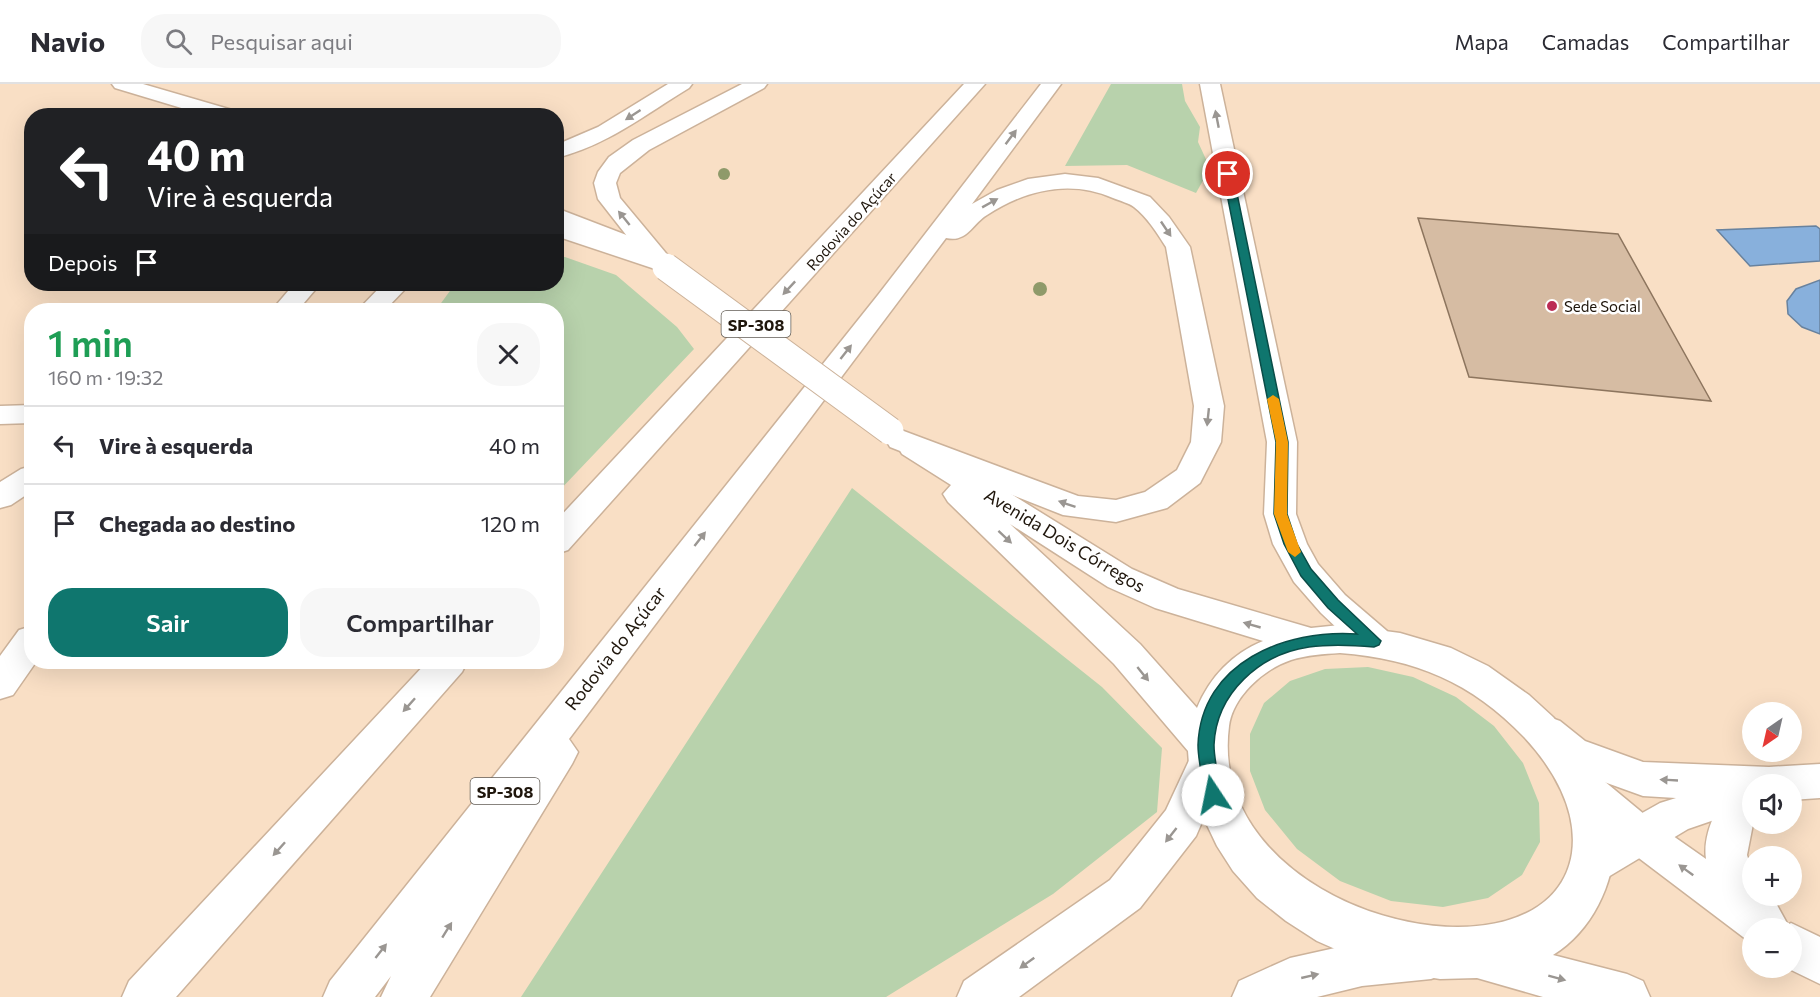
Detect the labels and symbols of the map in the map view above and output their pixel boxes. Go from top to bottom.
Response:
one-way arrow [625,109,641,120]
one-way arrow [1212,109,1221,128]
one-way arrow [1005,129,1017,144]
pin [1202,148,1253,199]
street label: Rodovia do Açúcar [802,168,900,274]
one-way arrow [982,198,999,208]
one-way arrow [618,210,631,226]
one-way arrow [1160,220,1171,237]
one-way arrow [782,281,796,296]
place label: Sede Social [1564,297,1641,315]
marker: Sede Social [1545,299,1559,313]
road number: SP-308 [722,311,790,337]
one-way arrow [840,344,853,360]
one-way arrow [1203,407,1213,426]
street label: Avenida Dois Córregos [981,483,1149,597]
one-way arrow [1058,498,1076,508]
one-way arrow [997,530,1012,543]
one-way arrow [694,531,706,546]
street label: Rodovia do Açúcar [560,582,670,714]
one-way arrow [1242,620,1260,629]
one-way arrow [1137,666,1150,682]
one-way arrow [403,697,416,712]
north arrow [1742,702,1802,762]
position arrow [1181,763,1245,827]
one-way arrow [1660,776,1679,785]
road number: SP-308 [470,778,540,804]
one-way arrow [1165,827,1178,843]
one-way arrow [272,842,286,857]
one-way arrow [1678,864,1693,876]
one-way arrow [441,922,452,938]
one-way arrow [375,943,387,958]
one-way arrow [1019,957,1035,969]
one-way arrow [1300,971,1319,981]
one-way arrow [1548,974,1566,983]

